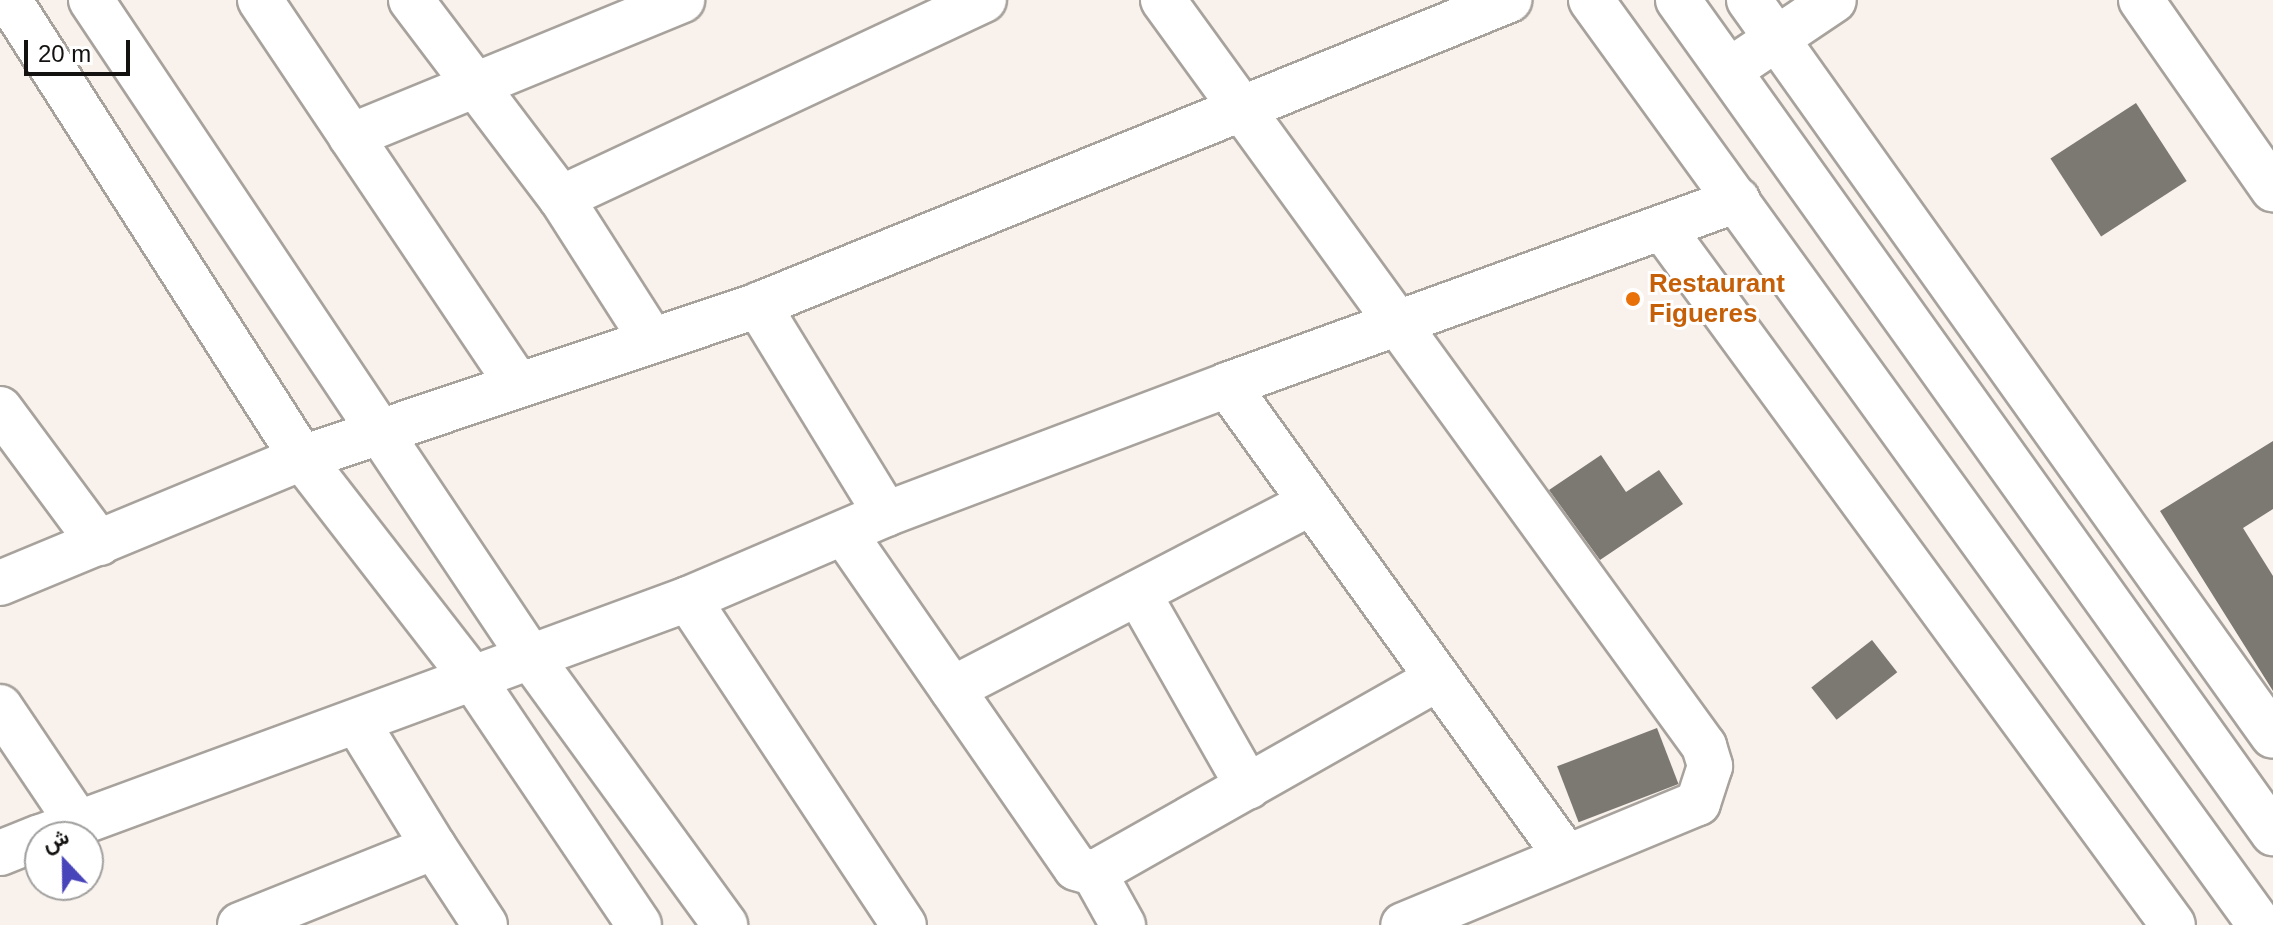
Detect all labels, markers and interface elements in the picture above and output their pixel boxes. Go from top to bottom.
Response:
scale bar [28,24,134,74]
text: 20 m [38,40,91,67]
place label: Restaurant Figueres [1649,268,1785,330]
marker: Restaurant Figueres [1624,290,1642,308]
north arrow [24,821,104,901]
text: ش [39,824,73,857]

